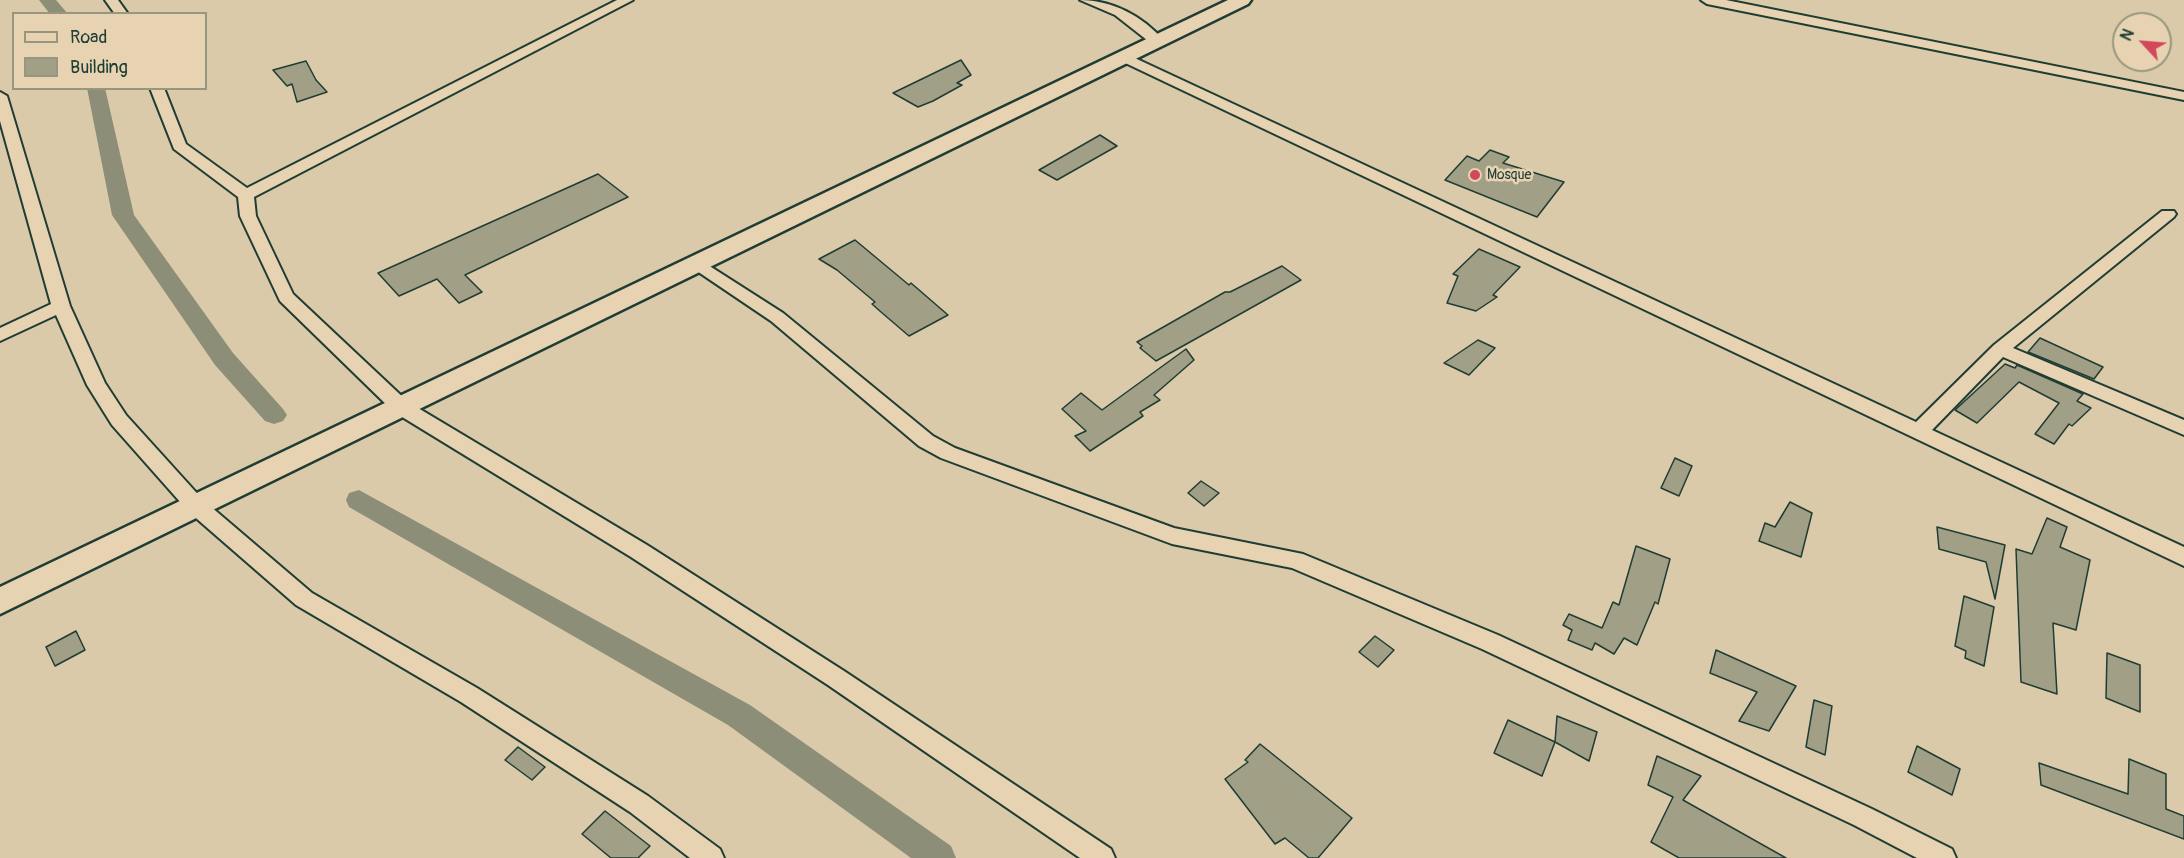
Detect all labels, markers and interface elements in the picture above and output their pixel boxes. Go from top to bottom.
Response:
legend [12,12,207,90]
north arrow [2112,12,2172,72]
text: Road [70,26,107,49]
text: N [2116,26,2139,44]
text: Building [70,56,128,79]
place label: Mosque [1487,167,1531,183]
marker: Mosque [1468,168,1482,182]

